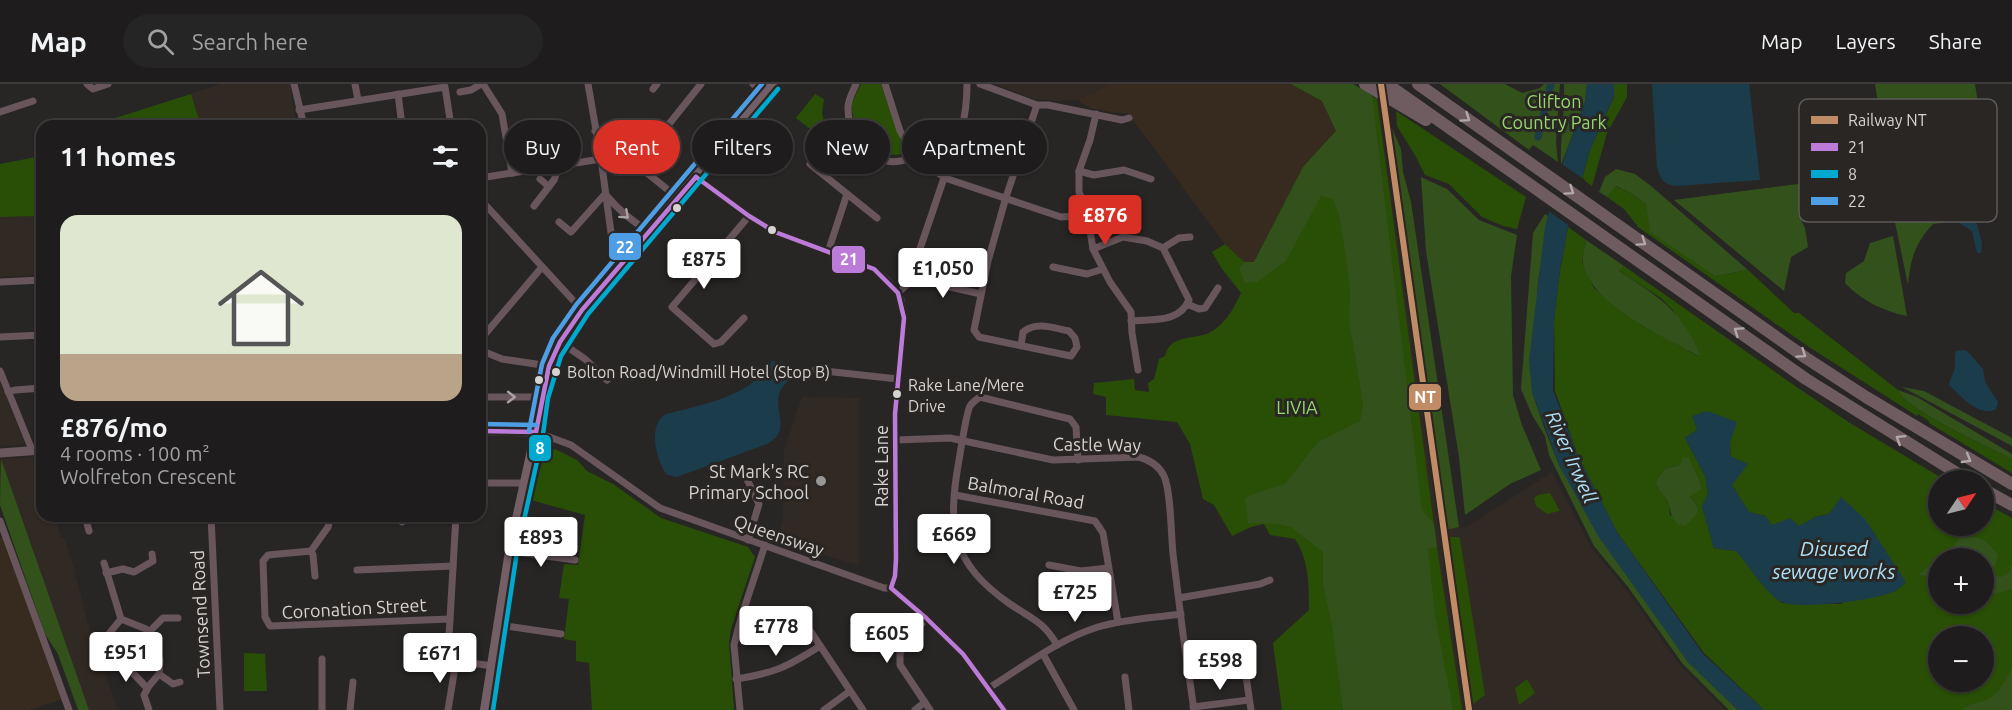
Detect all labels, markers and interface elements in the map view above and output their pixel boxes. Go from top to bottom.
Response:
search box [123,14,543,68]
icon: search [144,25,177,58]
text: Map [30,26,87,57]
text: Search here [192,29,308,54]
text: Map [1761,29,1802,53]
text: Layers [1835,29,1896,53]
text: Share [1929,29,1982,53]
park label: Clifton Country Park [1502,91,1606,132]
legend [1799,99,1997,222]
one-way arrow [1459,111,1470,122]
text: Railway NT [1848,111,1927,129]
chip: Buy [504,120,581,174]
chip: Rent [593,120,680,174]
chip: Filters [692,120,793,174]
chip: New [805,120,890,174]
chip: Apartment [902,120,1047,174]
text: 21 [1848,138,1866,156]
icon: filters [429,140,462,173]
text: 11 homes [60,142,176,171]
text: 8 [1848,165,1857,183]
one-way arrow [1563,184,1574,195]
text: 22 [1848,192,1866,210]
pin: £876 [1069,195,1141,246]
unlabelled marker [671,202,683,214]
text: £876 [1082,203,1128,226]
one-way arrow [619,208,630,219]
unlabelled marker [766,224,778,236]
line badge: 22 [608,232,642,261]
one-way arrow [1636,235,1647,246]
text: 22 [616,238,634,256]
pin: £875 [668,239,740,290]
line badge: 21 [831,245,866,274]
text: £875 [681,247,727,270]
pin: £1,050 [894,248,992,299]
text: 21 [840,250,858,268]
icon: home [207,254,315,362]
text: £1,050 [912,256,974,279]
one-way arrow [1733,327,1744,338]
one-way arrow [1796,347,1806,359]
place label: Bolton Road/Windmill Hotel (Stop B) [567,363,830,382]
marker: Bolton Road/Windmill Hotel (Stop B) [550,366,562,378]
unlabelled marker [533,374,545,386]
place label: Rake Lane/Mere Drive [908,376,1024,415]
line badge: NT [1408,383,1442,411]
marker: Rake Lane/Mere Drive [891,388,903,400]
text: NT [1414,388,1436,406]
one-way arrow [506,391,515,403]
park label: LIVIA [1276,397,1318,417]
water label: River Irwell [1541,407,1603,507]
text: £876/mo [60,413,168,442]
street label: Rake Lane [871,425,891,507]
street label: Castle Way [1053,433,1142,455]
line badge: 8 [528,434,552,462]
one-way arrow [1896,435,1907,446]
text: 8 [535,439,545,457]
text: 4 rooms · 100 m² [60,442,210,465]
one-way arrow [1961,451,1971,463]
place label: St Mark's RC Primary School [688,461,809,502]
text: Wolfreton Crescent [60,465,236,488]
north arrow [1928,470,1994,536]
map controls [1928,470,1994,692]
street label: Balmoral Road [966,472,1086,512]
marker: St Mark's RC Primary School [814,474,828,488]
street label: Queensway [731,510,827,561]
pin: £669 [918,514,990,565]
pin: £893 [505,517,577,568]
text: £669 [931,522,977,545]
text: £893 [518,525,564,548]
water label: Disused sewage works [1771,537,1896,583]
button: + [1928,548,1994,614]
street label: Townsend Road [187,550,213,678]
pin: £725 [1039,572,1111,623]
text: £725 [1052,580,1098,603]
street label: Coronation Street [281,594,427,622]
pin: £778 [740,606,812,657]
pin: £605 [851,613,923,664]
text: £778 [753,614,799,637]
text: £605 [864,621,910,644]
button: − [1928,626,1994,692]
pin: £951 [90,632,162,683]
pin: £671 [404,633,476,684]
text: £951 [103,640,149,663]
pin: £598 [1184,640,1256,691]
text: £671 [417,641,463,664]
text: £598 [1197,648,1243,671]

